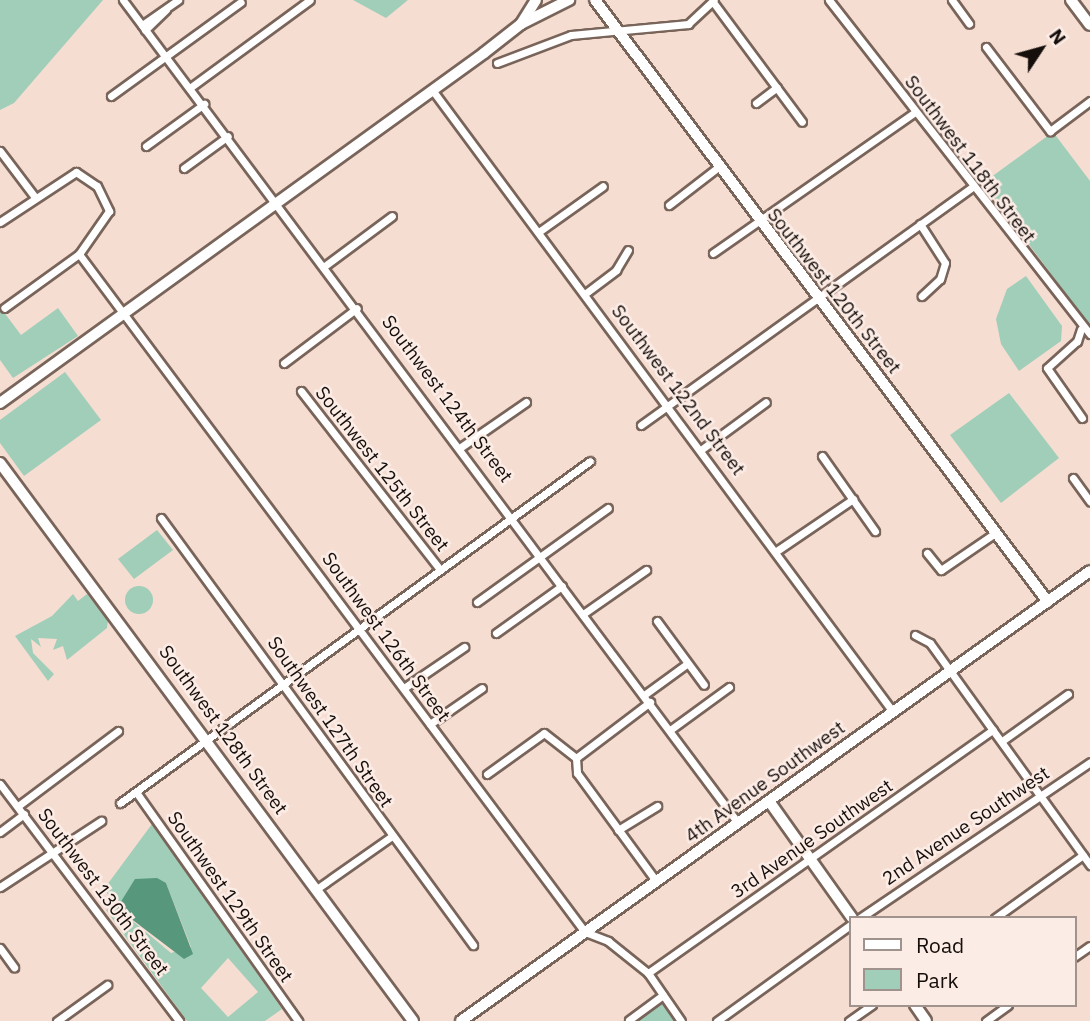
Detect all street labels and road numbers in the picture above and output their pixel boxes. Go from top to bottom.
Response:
street label: Southwest 118th Street [900,71,1040,247]
street label: Southwest 120th Street [762,204,906,378]
street label: Southwest 122nd Street [606,300,750,480]
street label: Southwest 124th Street [377,311,517,487]
street label: Southwest 125th Street [310,382,454,556]
street label: Southwest 126th Street [317,548,455,726]
street label: Southwest 127th Street [262,632,398,812]
street label: Southwest 128th Street [154,641,292,819]
street label: 4th Avenue Southwest [681,716,849,848]
street label: 2nd Avenue Southwest [878,762,1054,890]
street label: 3rd Avenue Southwest [727,775,897,903]
street label: Southwest 130th Street [33,804,173,980]
street label: Southwest 129th Street [162,807,298,987]

